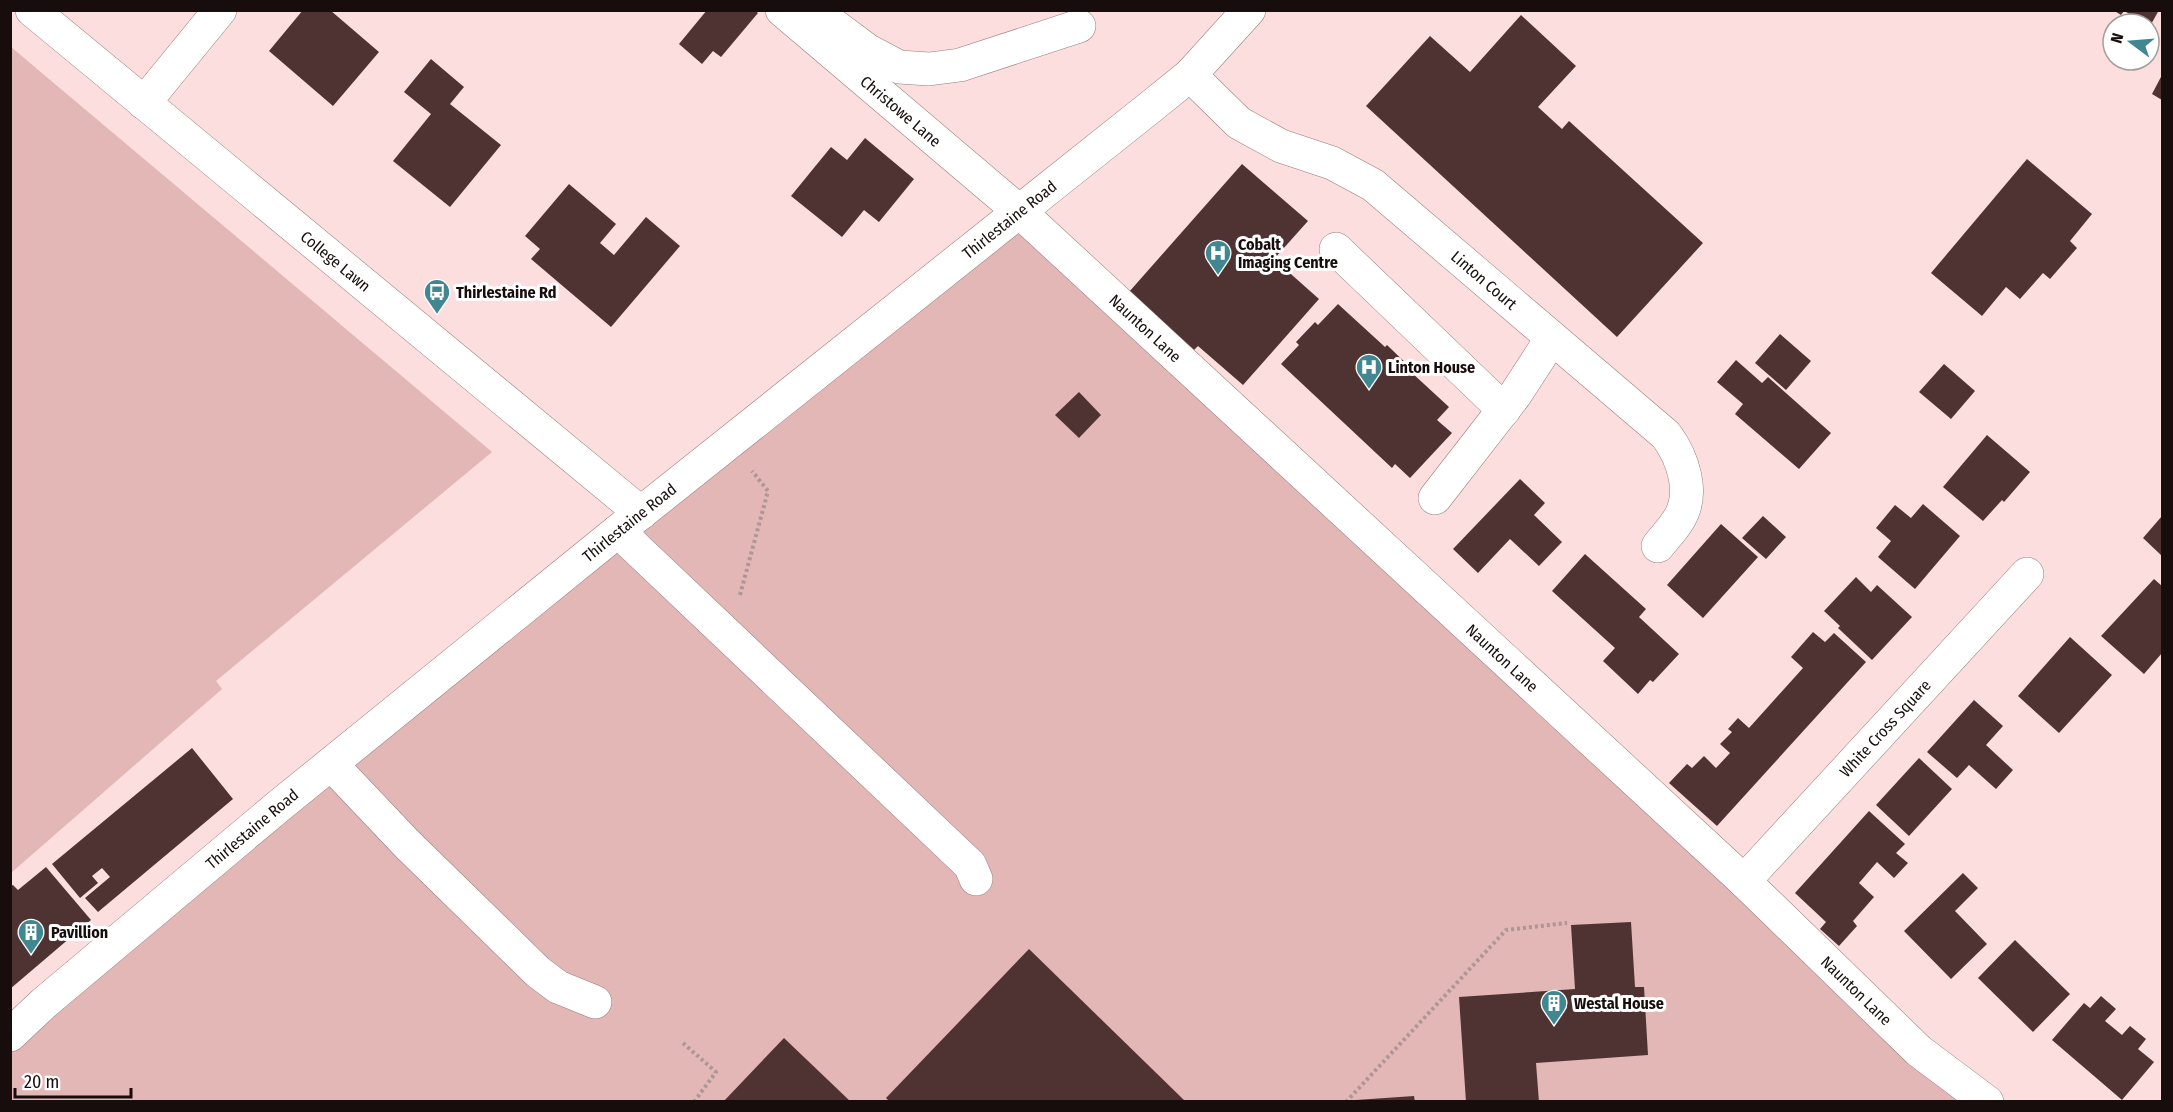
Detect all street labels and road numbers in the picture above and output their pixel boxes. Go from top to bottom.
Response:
street label: Christowe Lane [857,71,945,150]
street label: Thirlestaine Road [958,176,1060,263]
street label: College Lawn [297,226,375,295]
street label: Linton Court [1447,247,1522,314]
street label: Naunton Lane [1106,290,1185,366]
street label: Thirlestaine Road [578,479,680,566]
street label: Naunton Lane [1462,620,1542,696]
street label: White Cross Square [1835,675,1935,781]
street label: Thirlestaine Road [202,785,302,873]
street label: Naunton Lane [1817,952,1896,1029]

